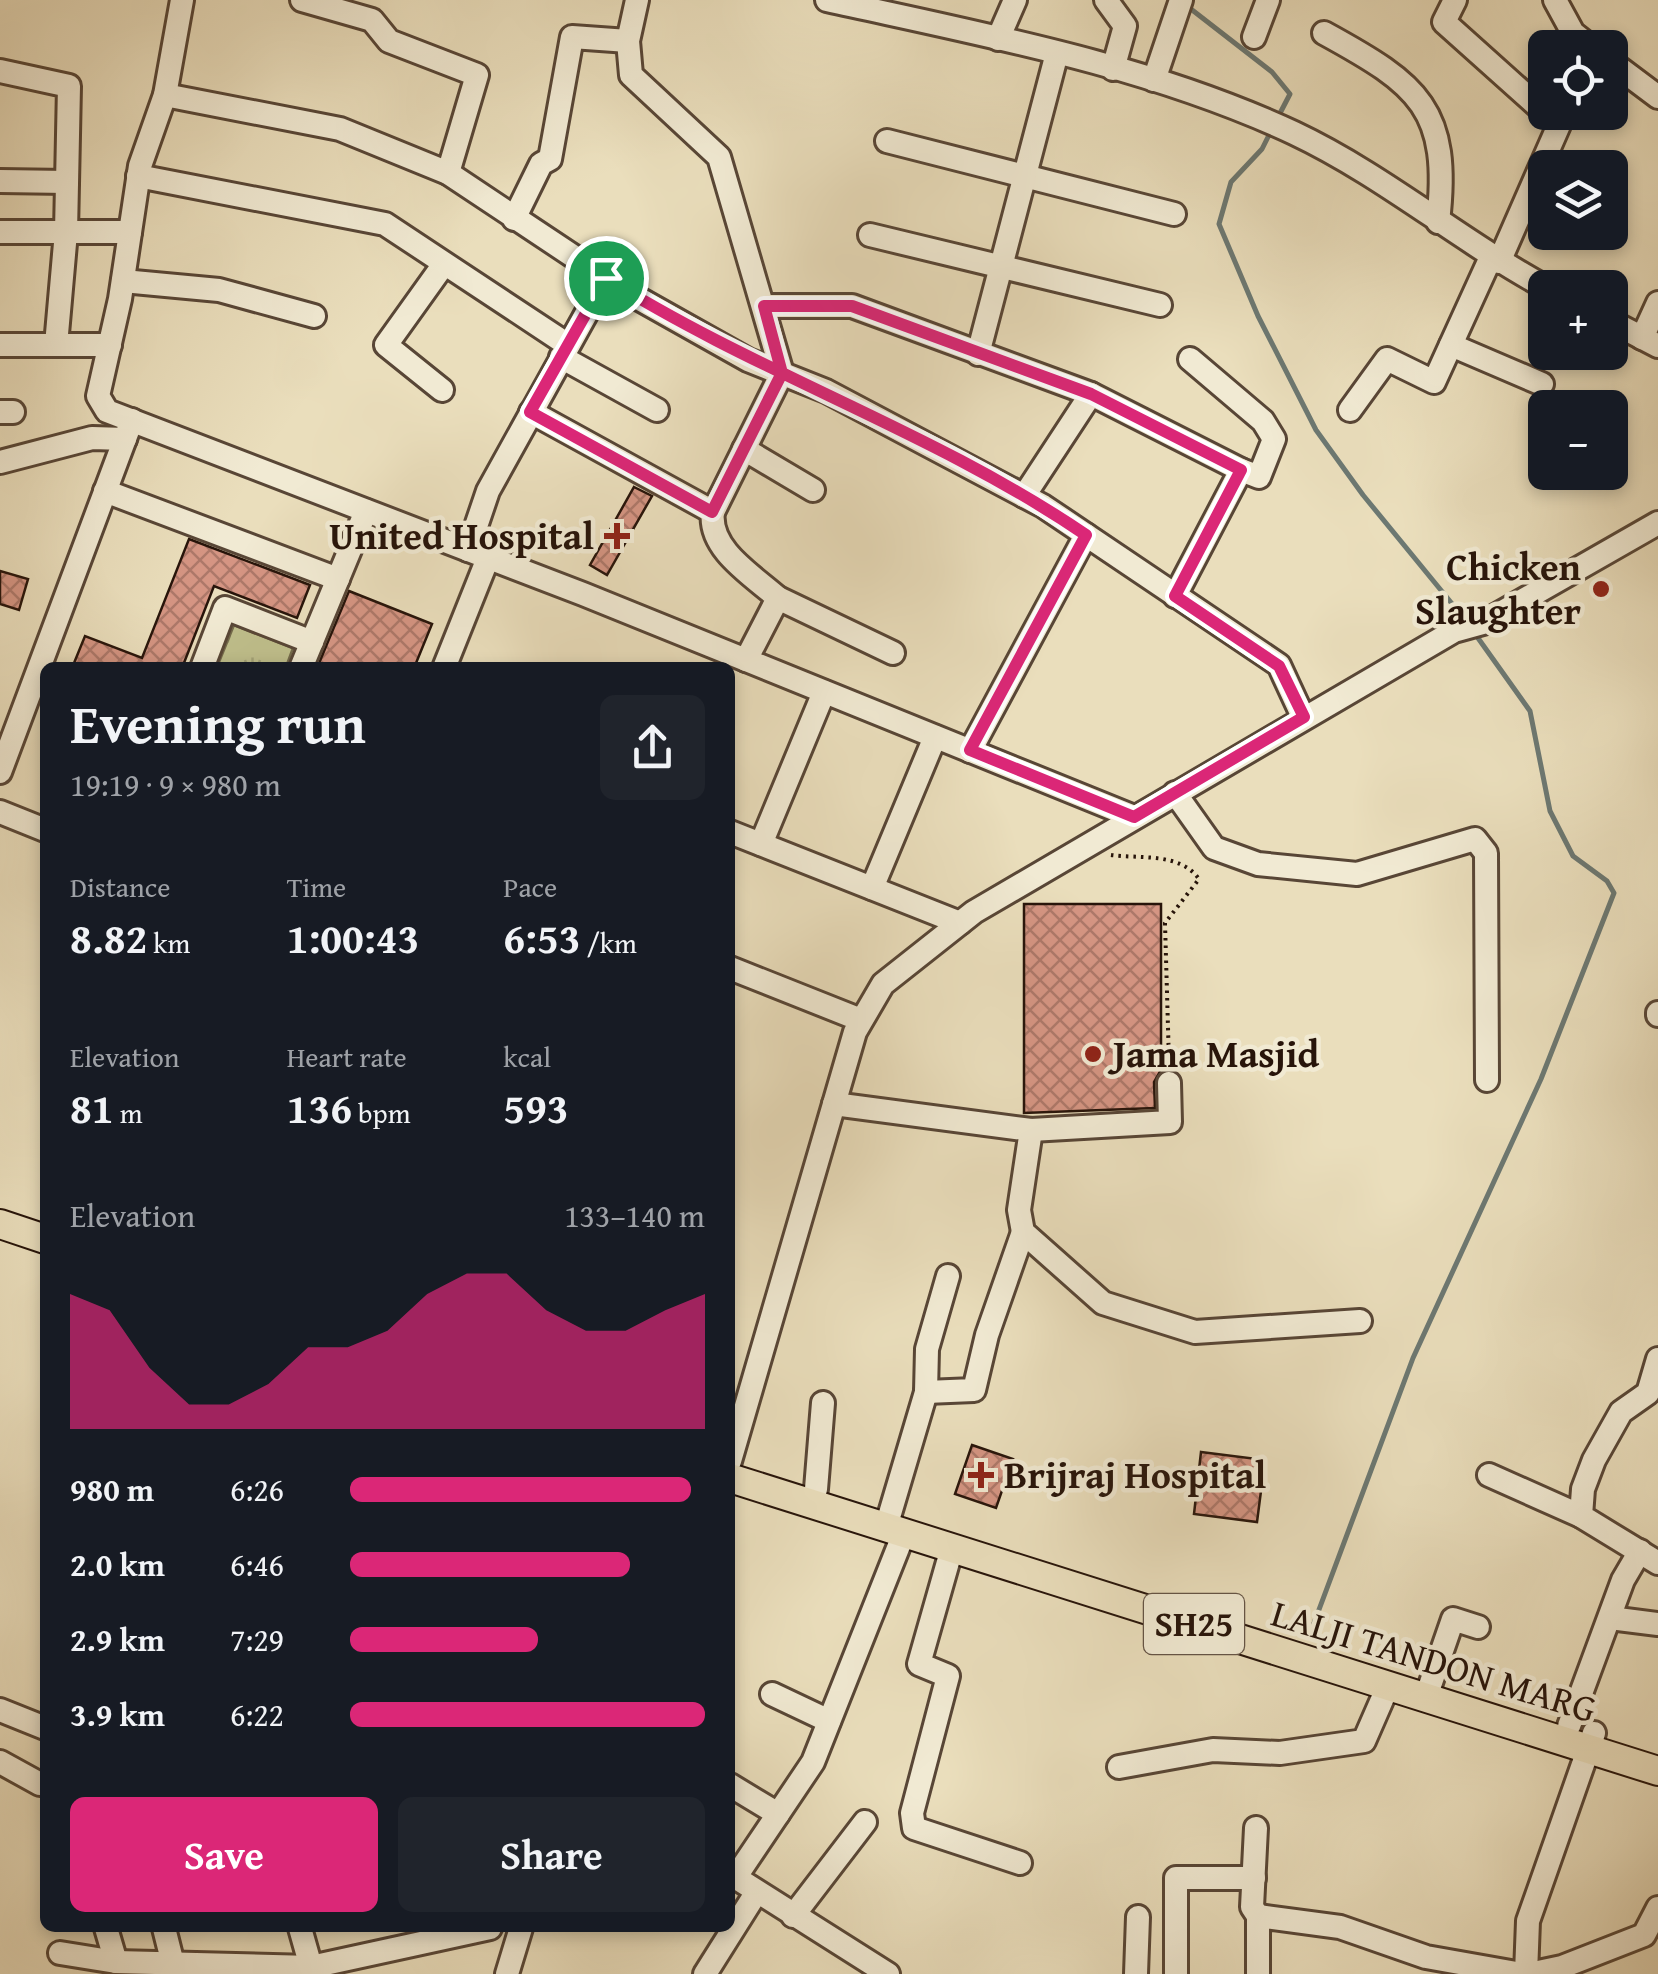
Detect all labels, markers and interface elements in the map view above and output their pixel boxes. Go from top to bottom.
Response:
map controls [1528,30,1628,490]
button: locate [1528,30,1628,130]
button: layers [1528,150,1628,250]
pin [564,236,649,321]
icon: arrive [579,251,634,306]
button: + [1528,270,1628,370]
button: − [1528,390,1628,490]
place label: United Hospital [329,507,594,563]
marker: United Hospital [604,523,630,549]
place label: Chicken Slaughter [1415,538,1582,638]
marker: Chicken Slaughter [1590,578,1612,600]
text: Evening run [70,683,366,763]
button: share [600,695,705,800]
text: 19:19 · 9 × 980 m [70,761,281,808]
text: Distance [70,866,170,907]
text: Time [287,866,346,907]
text: Pace [503,866,557,907]
text: 8.82 [70,907,147,968]
text: 1:00:43 [287,907,419,968]
text: 6:53 [503,907,580,968]
text: km [147,922,190,963]
text: /km [580,922,637,963]
place label: Jama Masjid [1107,1025,1320,1081]
text: Elevation [70,1036,180,1077]
text: Heart rate [287,1036,407,1077]
text: kcal [503,1036,551,1077]
marker: Jama Masjid [1082,1043,1104,1065]
text: 81 [70,1077,114,1138]
text: 136 [287,1077,352,1138]
text: 593 [503,1077,569,1138]
text: m [114,1092,143,1133]
text: bpm [352,1092,411,1133]
text: Elevation [70,1192,195,1239]
text: 133–140 m [564,1192,705,1239]
place label: Brijraj Hospital [1004,1446,1266,1502]
marker: Brijraj Hospital [968,1462,994,1488]
text: 980 m [70,1466,154,1513]
text: 6:26 [230,1466,284,1513]
text: 2.0 km [70,1541,165,1588]
text: 6:46 [230,1541,284,1588]
street label: LALJI TANDON MARG [1265,1584,1604,1736]
road number: SH25 [1144,1594,1244,1654]
text: 2.9 km [70,1616,165,1663]
text: 7:29 [230,1616,284,1663]
text: 3.9 km [70,1691,165,1738]
text: 6:22 [230,1691,284,1738]
button: Save [70,1797,378,1912]
button: Share [398,1797,705,1912]

